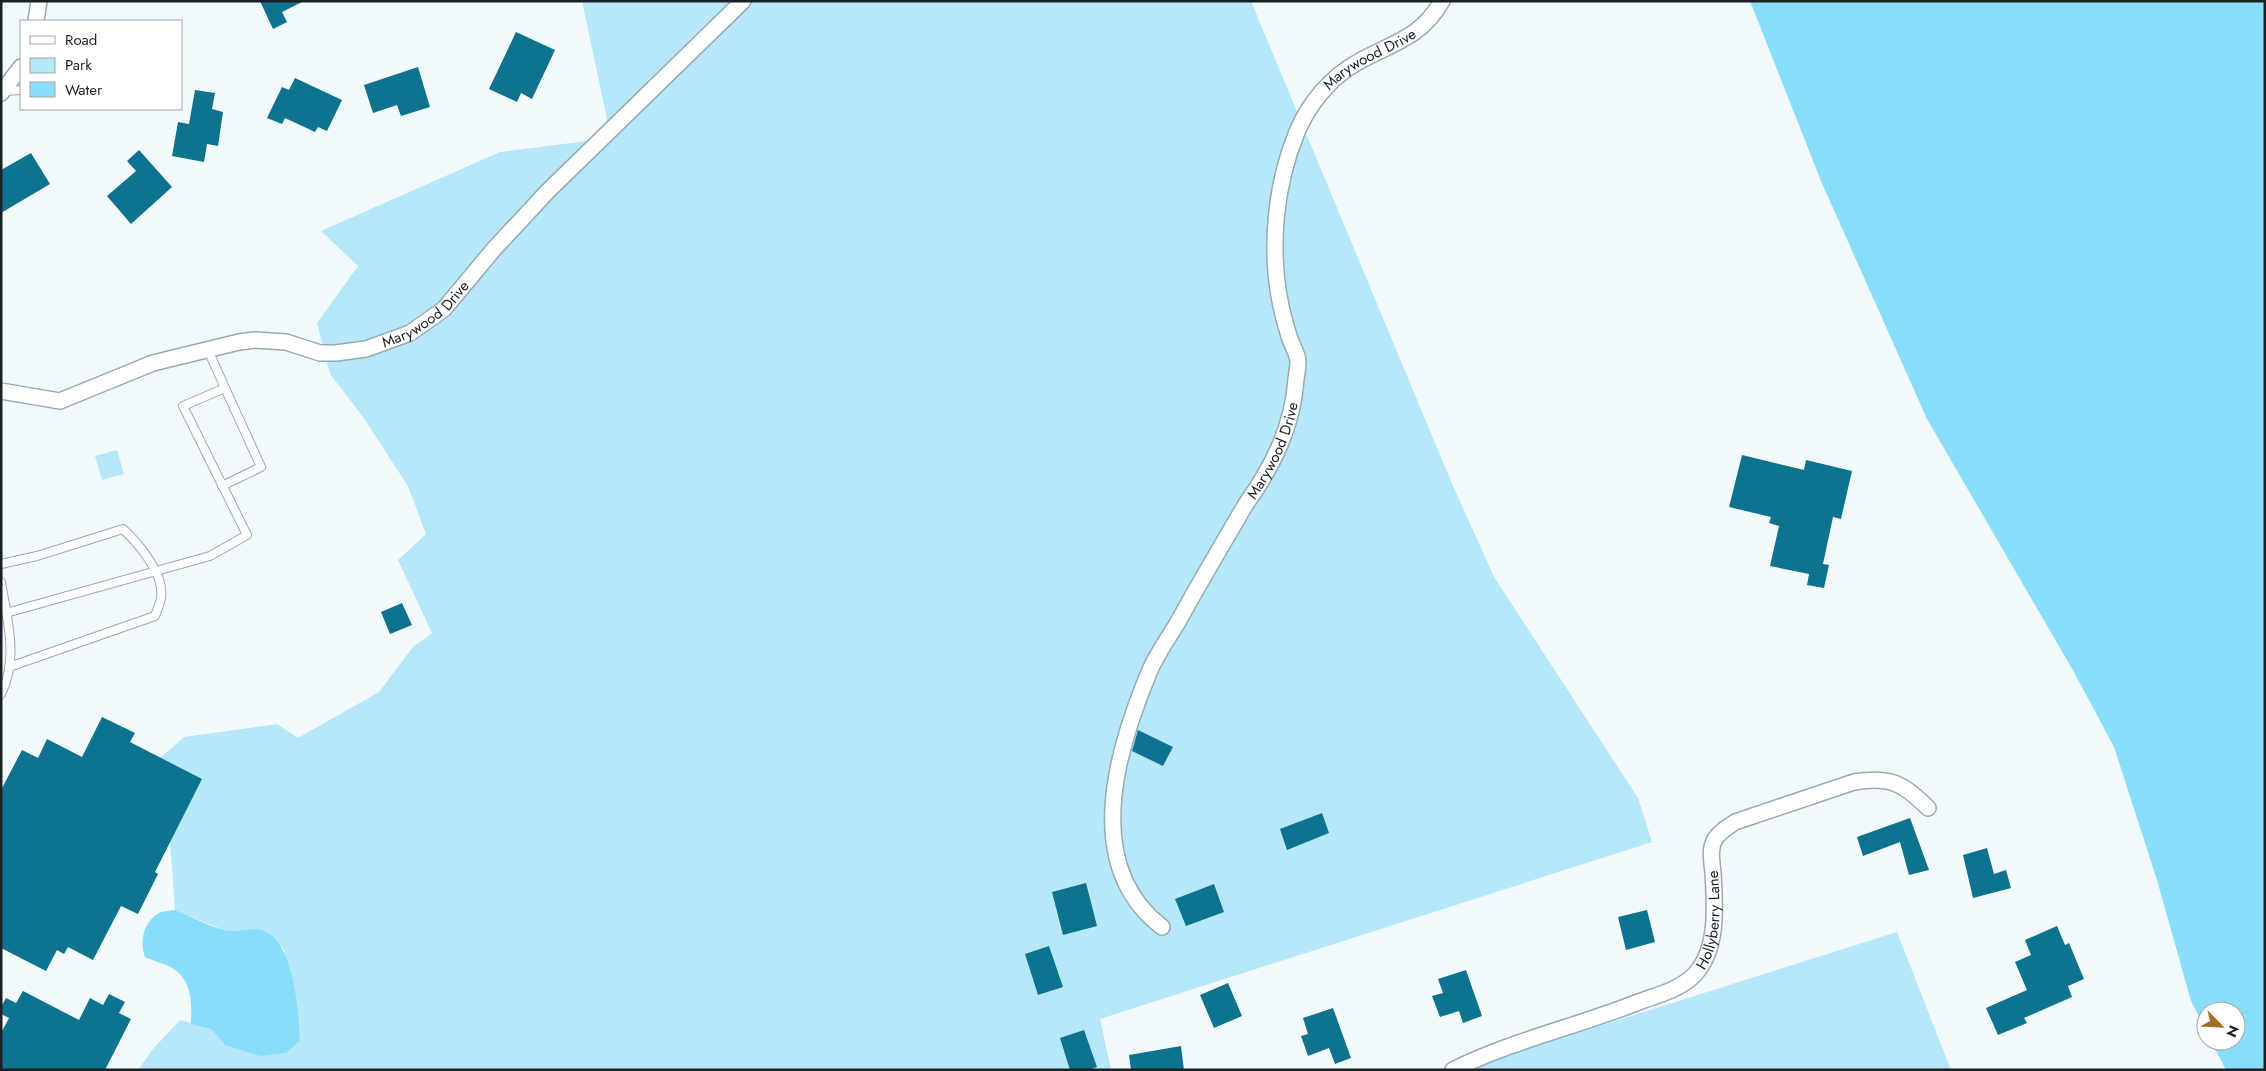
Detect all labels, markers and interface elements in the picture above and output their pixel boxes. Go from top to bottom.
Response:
legend [20,20,182,110]
street label: Marywood Drive [1318,23,1421,95]
text: Road [65,29,97,51]
text: Park [65,54,92,76]
text: Water [65,79,103,101]
street label: Marywood Drive [379,276,474,353]
street label: Marywood Drive [1241,400,1304,504]
street label: Hollyberry Lane [1690,870,1725,974]
north arrow [2196,1001,2246,1051]
text: N [2221,1022,2244,1040]

